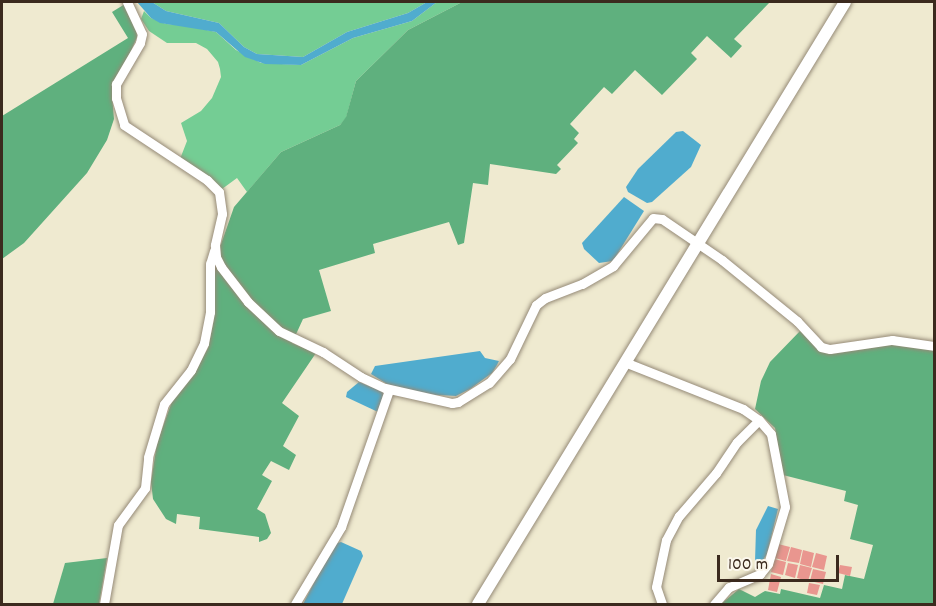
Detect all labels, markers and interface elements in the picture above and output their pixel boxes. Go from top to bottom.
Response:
scale bar [720,543,842,581]
text: 100 m [728,553,768,578]

